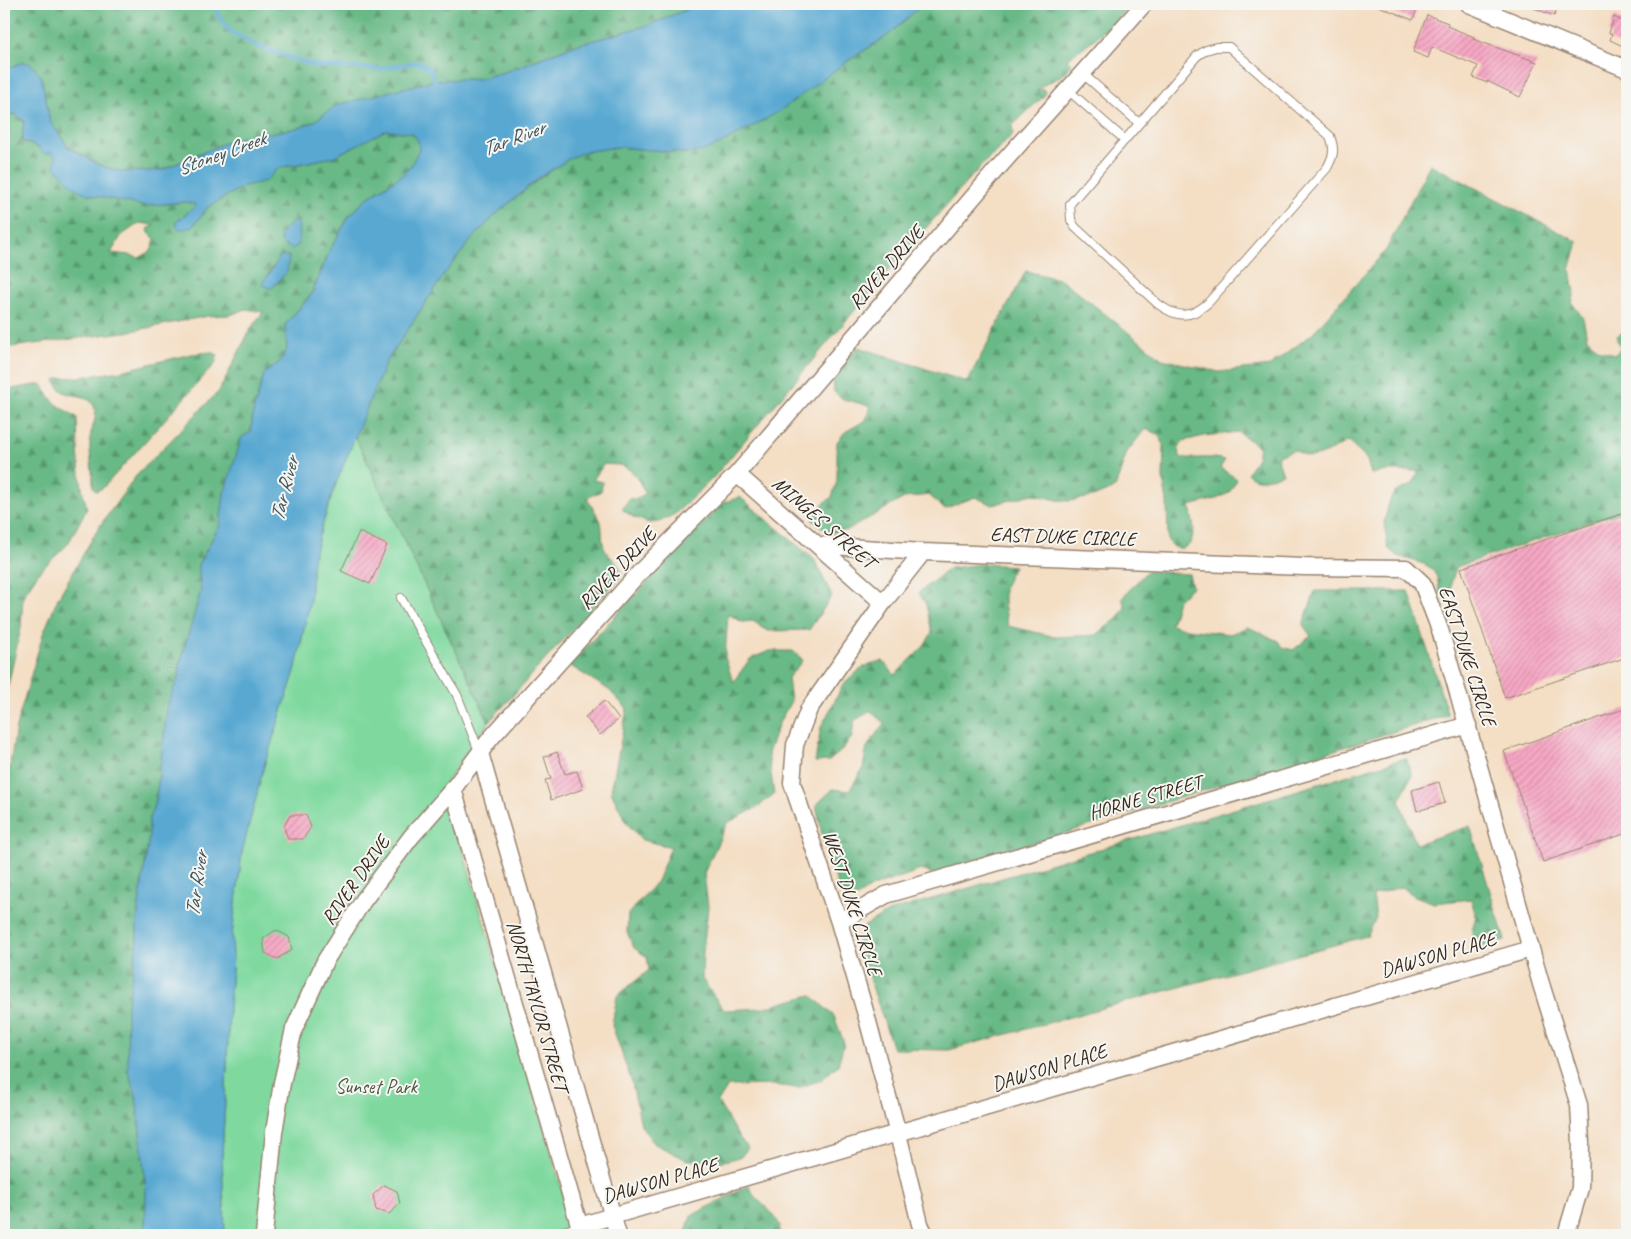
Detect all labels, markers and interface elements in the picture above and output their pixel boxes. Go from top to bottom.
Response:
water label: Tar River [478,113,551,162]
water label: Stoney Creek [173,124,272,181]
street label: RIVER DRIVE [843,218,931,314]
water label: Tar River [263,451,305,524]
street label: MINGES STREET [767,471,884,577]
street label: RIVER DRIVE [573,520,663,615]
street label: EAST DUKE CIRCLE [990,521,1139,552]
street label: EAST DUKE CIRCLE [1433,583,1503,732]
street label: HORNE STREET [1086,768,1208,826]
street label: WEST DUKE CIRCLE [817,828,889,982]
street label: RIVER DRIVE [316,829,397,930]
water label: Tar River [179,846,214,918]
street label: NORTH TAYLOR STREET [501,918,575,1099]
street label: DAWSON PLACE [1378,925,1501,983]
street label: DAWSON PLACE [989,1037,1112,1097]
park label: Sunset Park [335,1074,419,1099]
street label: DAWSON PLACE [600,1151,723,1209]

